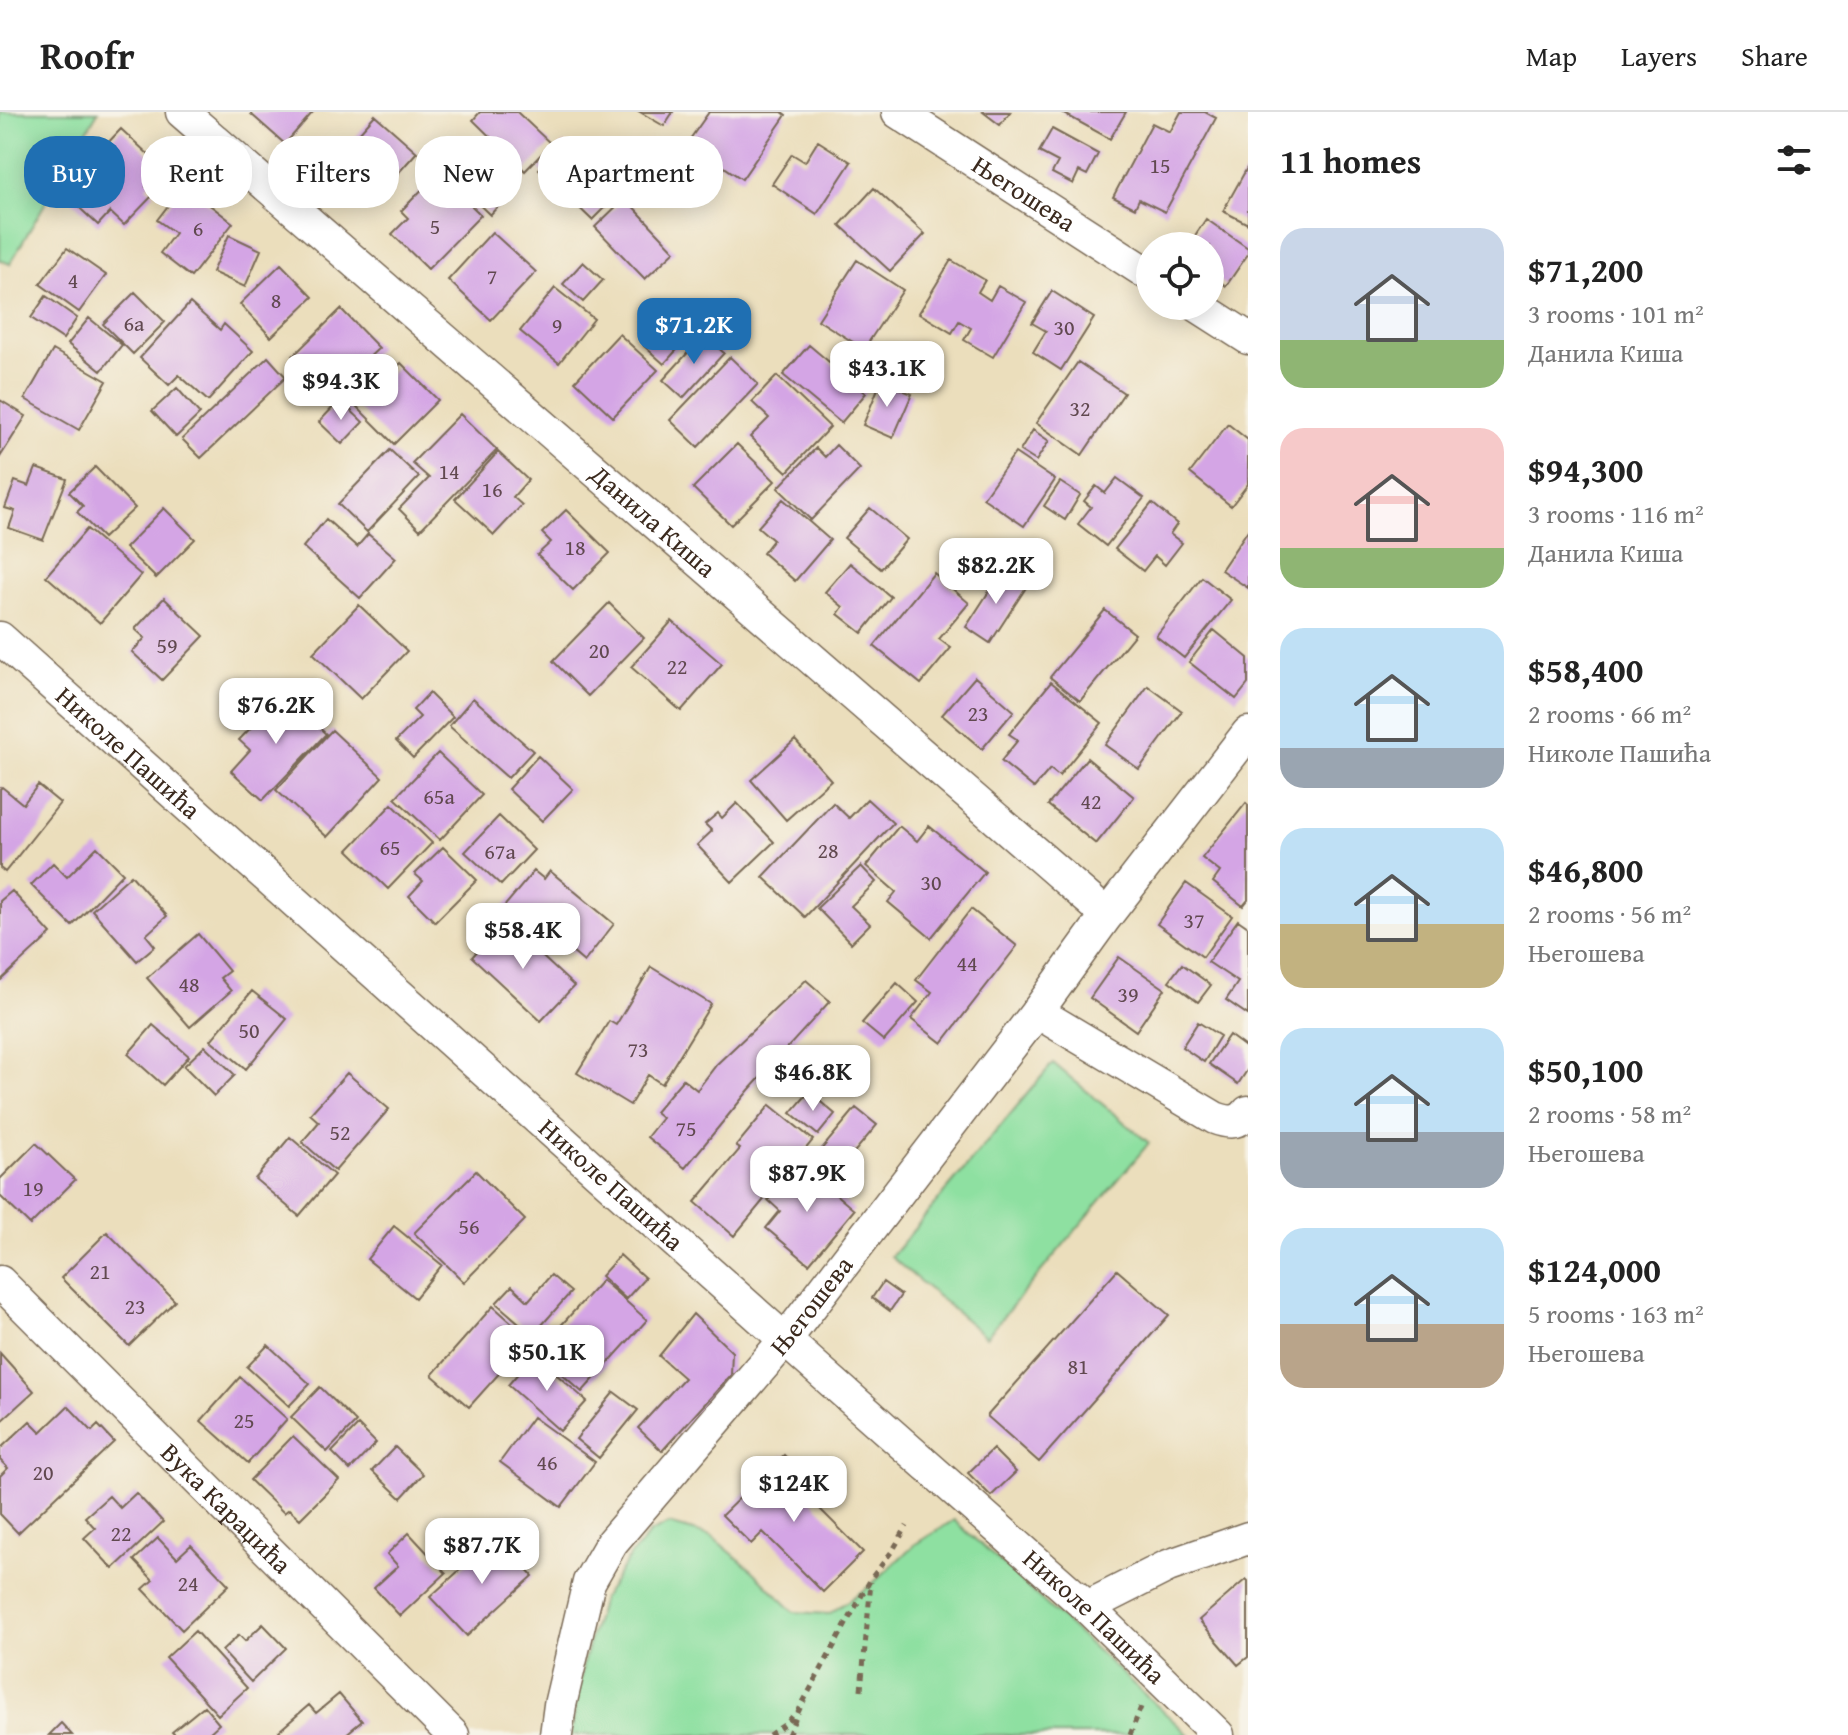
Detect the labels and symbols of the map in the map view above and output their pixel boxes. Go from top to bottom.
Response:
street label: Његошева [965,145,1084,241]
house number: 15 [1149,149,1171,181]
house number: 5 [430,210,440,242]
house number: 6 [193,212,203,244]
house number: 7 [487,260,497,292]
house number: 4 [68,264,78,296]
house number: 8 [271,284,281,316]
pin: $71.2K [629,298,759,366]
house number: 6a [124,307,145,339]
house number: 9 [552,309,562,341]
house number: 30 [1053,311,1075,343]
pin: $43.1K [822,341,952,409]
pin: $94.3K [276,354,406,422]
house number: 32 [1069,392,1091,424]
street label: Данила Киша [581,454,726,587]
house number: 14 [438,455,460,487]
house number: 16 [481,473,503,505]
house number: 18 [564,531,586,563]
pin: $82.2K [931,538,1061,606]
house number: 59 [156,629,178,661]
house number: 20 [588,634,610,666]
house number: 22 [666,650,688,682]
street label: Николе Пашића [47,677,210,828]
pin: $76.2K [211,678,341,746]
house number: 23 [967,697,989,729]
house number: 65a [423,780,455,812]
house number: 42 [1080,785,1102,817]
house number: 65 [379,831,401,863]
house number: 28 [817,834,839,866]
house number: 67a [484,835,516,867]
house number: 30 [920,866,942,898]
pin: $58.4K [458,903,588,971]
house number: 37 [1183,904,1205,936]
house number: 44 [956,947,978,979]
house number: 48 [178,968,200,1000]
house number: 39 [1117,978,1139,1010]
house number: 50 [238,1014,260,1046]
house number: 73 [627,1033,649,1065]
pin: $46.8K [748,1045,878,1113]
street label: Николе Пашића [530,1109,693,1260]
house number: 75 [675,1112,697,1144]
house number: 52 [329,1116,351,1148]
pin: $87.9K [742,1146,872,1214]
house number: 19 [22,1172,44,1204]
house number: 56 [458,1210,480,1242]
street label: Његошева [760,1247,862,1364]
house number: 21 [89,1255,111,1287]
house number: 23 [124,1290,146,1322]
pin: $50.1K [482,1325,612,1393]
house number: 81 [1067,1350,1089,1382]
house number: 25 [233,1404,255,1436]
street label: Вука Караџића [152,1434,301,1583]
house number: 46 [536,1446,558,1478]
house number: 20 [32,1456,54,1488]
pin: $124K [738,1456,850,1524]
house number: 22 [110,1517,132,1549]
pin: $87.7K [417,1518,547,1586]
street label: Николе Пашића [1015,1539,1175,1693]
house number: 24 [177,1567,199,1599]

